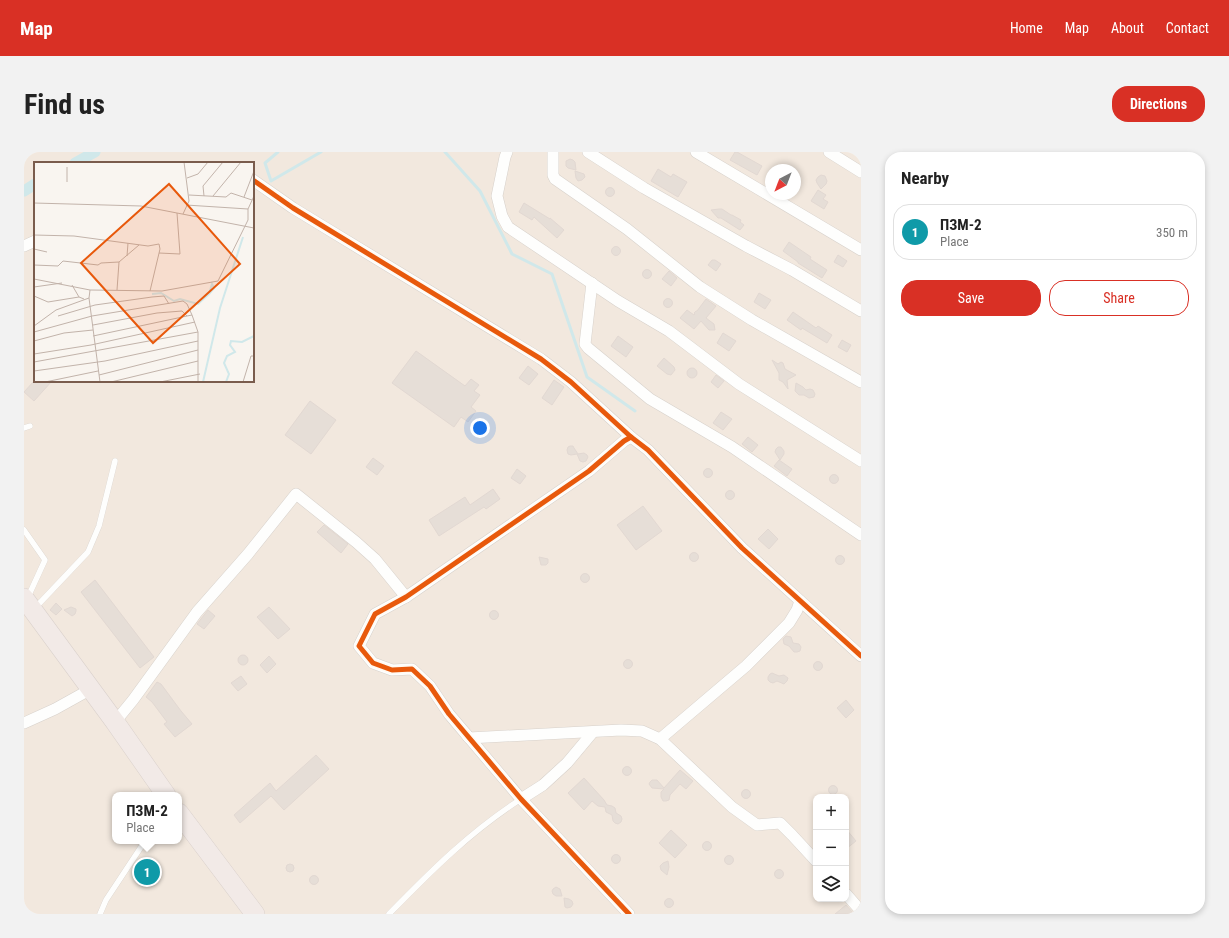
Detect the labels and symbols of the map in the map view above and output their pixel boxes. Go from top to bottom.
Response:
inset map [34,162,254,382]
north arrow [765,164,801,200]
your location [470,418,490,438]
pin: 1 [134,857,160,887]

